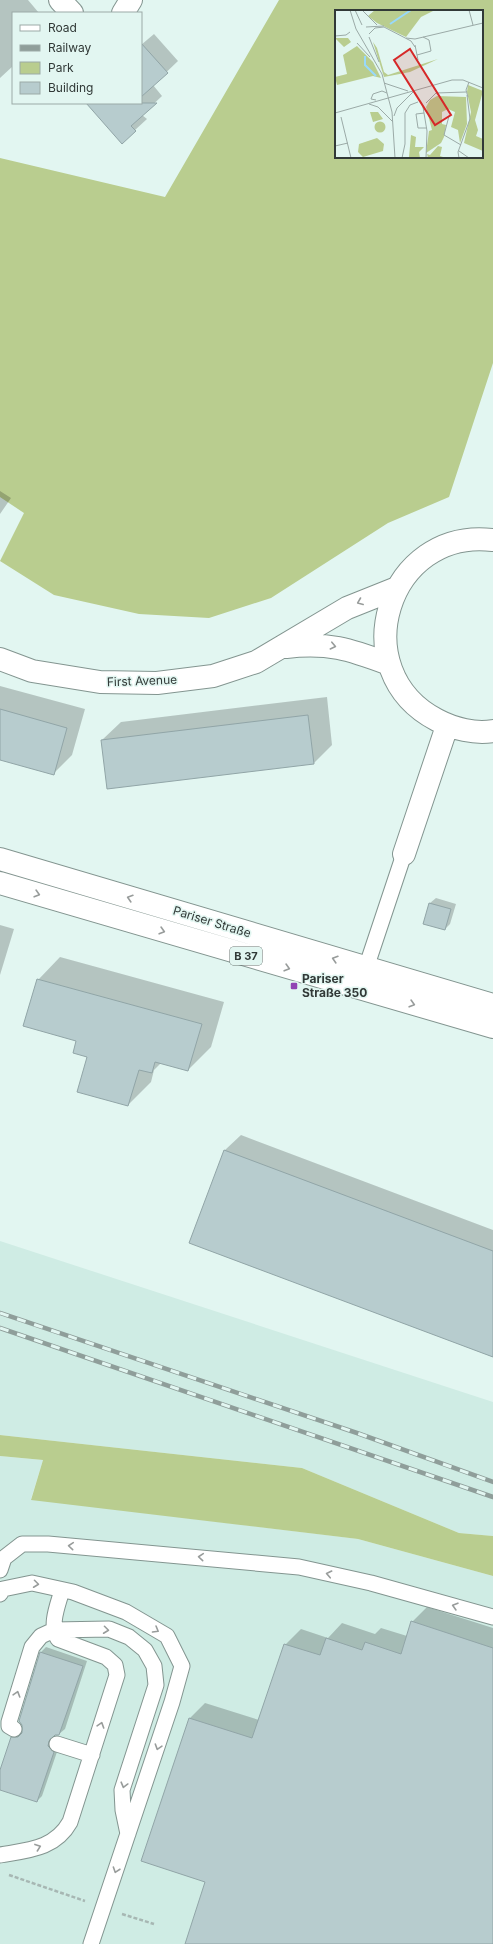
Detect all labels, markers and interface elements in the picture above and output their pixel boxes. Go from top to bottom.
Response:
inset map [335,10,483,158]
legend [12,12,142,104]
text: Road [48,20,77,35]
text: Railway [48,40,92,55]
text: Park [48,60,74,75]
text: Building [48,80,93,95]
one-way arrow [357,598,364,606]
one-way arrow [330,642,336,650]
street label: First Avenue [107,672,177,689]
one-way arrow [34,889,41,898]
one-way arrow [126,894,133,903]
street label: Pariser Straße [171,903,253,940]
one-way arrow [158,926,165,935]
road number: B 37 [230,947,262,965]
one-way arrow [331,955,338,964]
one-way arrow [283,963,290,972]
place label: Pariser Straße 350 [302,971,367,1000]
marker: Pariser Straße 350 [289,981,299,991]
one-way arrow [408,999,415,1008]
one-way arrow [68,1541,74,1550]
one-way arrow [198,1553,204,1562]
one-way arrow [326,1571,333,1579]
one-way arrow [33,1579,39,1588]
one-way arrow [452,1602,459,1611]
one-way arrow [152,1625,159,1632]
one-way arrow [103,1626,110,1635]
one-way arrow [13,1690,21,1697]
one-way arrow [96,1722,105,1729]
one-way arrow [154,1743,162,1750]
one-way arrow [120,1781,129,1788]
one-way arrow [35,1844,42,1852]
one-way arrow [113,1866,121,1873]

